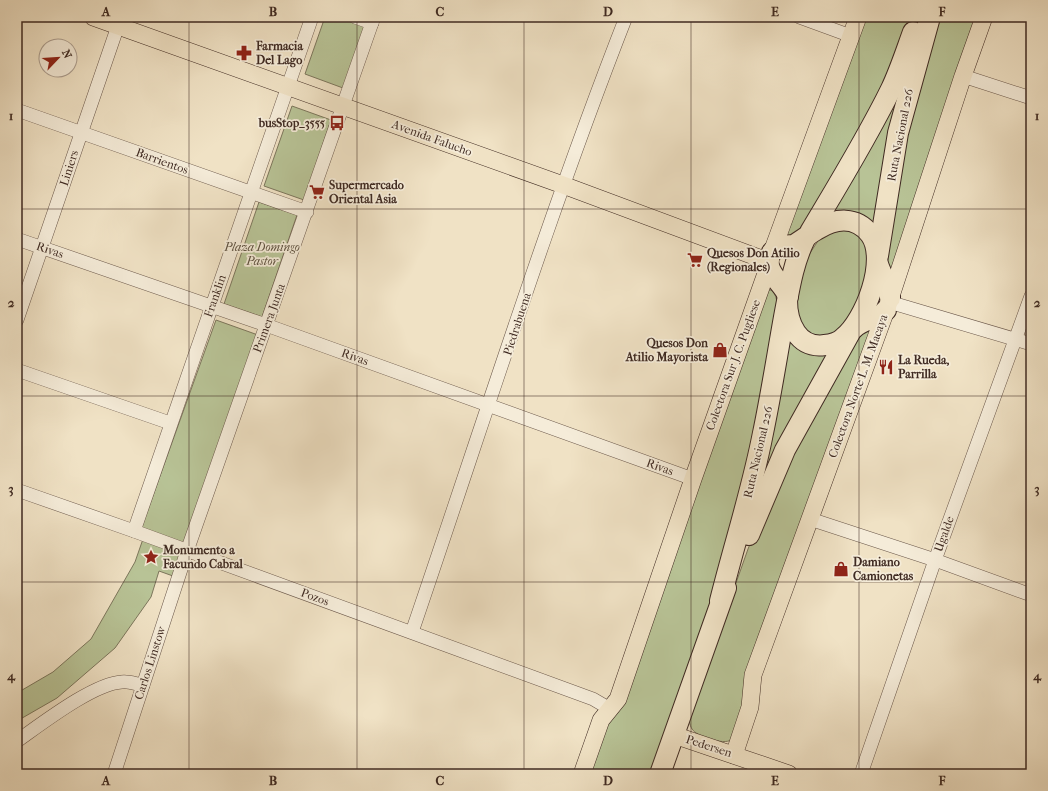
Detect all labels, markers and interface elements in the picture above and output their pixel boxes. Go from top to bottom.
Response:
text: A [101,4,111,19]
text: B [269,4,278,19]
text: C [436,4,445,19]
text: D [603,4,613,19]
text: E [771,4,779,19]
text: F [938,4,946,19]
north arrow [38,38,78,78]
place label: Farmacia Del Lago [255,39,303,68]
pharmacy icon: Farmacia Del Lago [235,44,253,62]
text: N [59,47,75,61]
street label: Ruta Nacional 226 [884,87,916,183]
text: 1 [9,108,14,123]
text: 1 [1035,108,1040,123]
bus stop icon: busStop_3555 [328,114,346,132]
place label: busStop_3555 [258,116,326,131]
street label: Avenida Falucho [389,117,474,159]
street label: Barrientos [134,145,191,177]
street label: Liniers [57,148,81,188]
place label: Supermercado Oriental Asia [329,178,404,206]
supermarket icon: Supermercado Oriental Asia [308,183,326,201]
street label: Rivas [35,239,66,261]
park label: Plaza Domingo Pastor [223,240,300,268]
place label: Quesos Don Atilio (Regionales) [707,246,800,275]
supermarket icon: Quesos Don Atilio (Regionales) [686,251,704,269]
street label: Franklin [201,273,229,319]
street label: Primera Junta [250,281,288,355]
street label: Piedrabuena [500,290,534,357]
text: 2 [8,295,15,310]
text: 2 [1034,295,1041,310]
street label: Colectora Sur J. C. Pugliese [703,298,763,432]
street label: Colectora Norte L. M. Macaya [825,312,891,460]
place label: Quesos Don Atilio Mayorista [625,336,709,365]
shop icon: Quesos Don Atilio Mayorista [711,341,729,359]
street label: Rivas [339,346,371,369]
place label: La Rueda, Parrilla [898,353,950,381]
restaurant icon: La Rueda, Parrilla [877,358,895,376]
street label: Ruta Nacional 226 [741,404,776,499]
street label: Rivas [644,456,676,479]
text: 3 [8,481,14,497]
text: 3 [1034,481,1040,497]
street label: Ugalde [931,514,957,554]
place label: Monumento a Facundo Cabral [162,543,244,571]
place icon: Monumento a Facundo Cabral [142,548,160,566]
place label: Damiano Camionetas [853,555,914,583]
shop icon: Damiano Camionetas [832,560,850,578]
street label: Pozos [299,585,331,609]
street label: Carlos Linstow [132,624,169,701]
text: 4 [6,668,16,684]
text: 4 [1032,668,1042,684]
street label: Pedersen [684,732,734,760]
text: A [101,773,111,788]
text: B [269,773,278,788]
text: C [436,773,445,788]
text: D [603,773,613,788]
text: E [771,773,779,788]
text: F [938,773,946,788]

